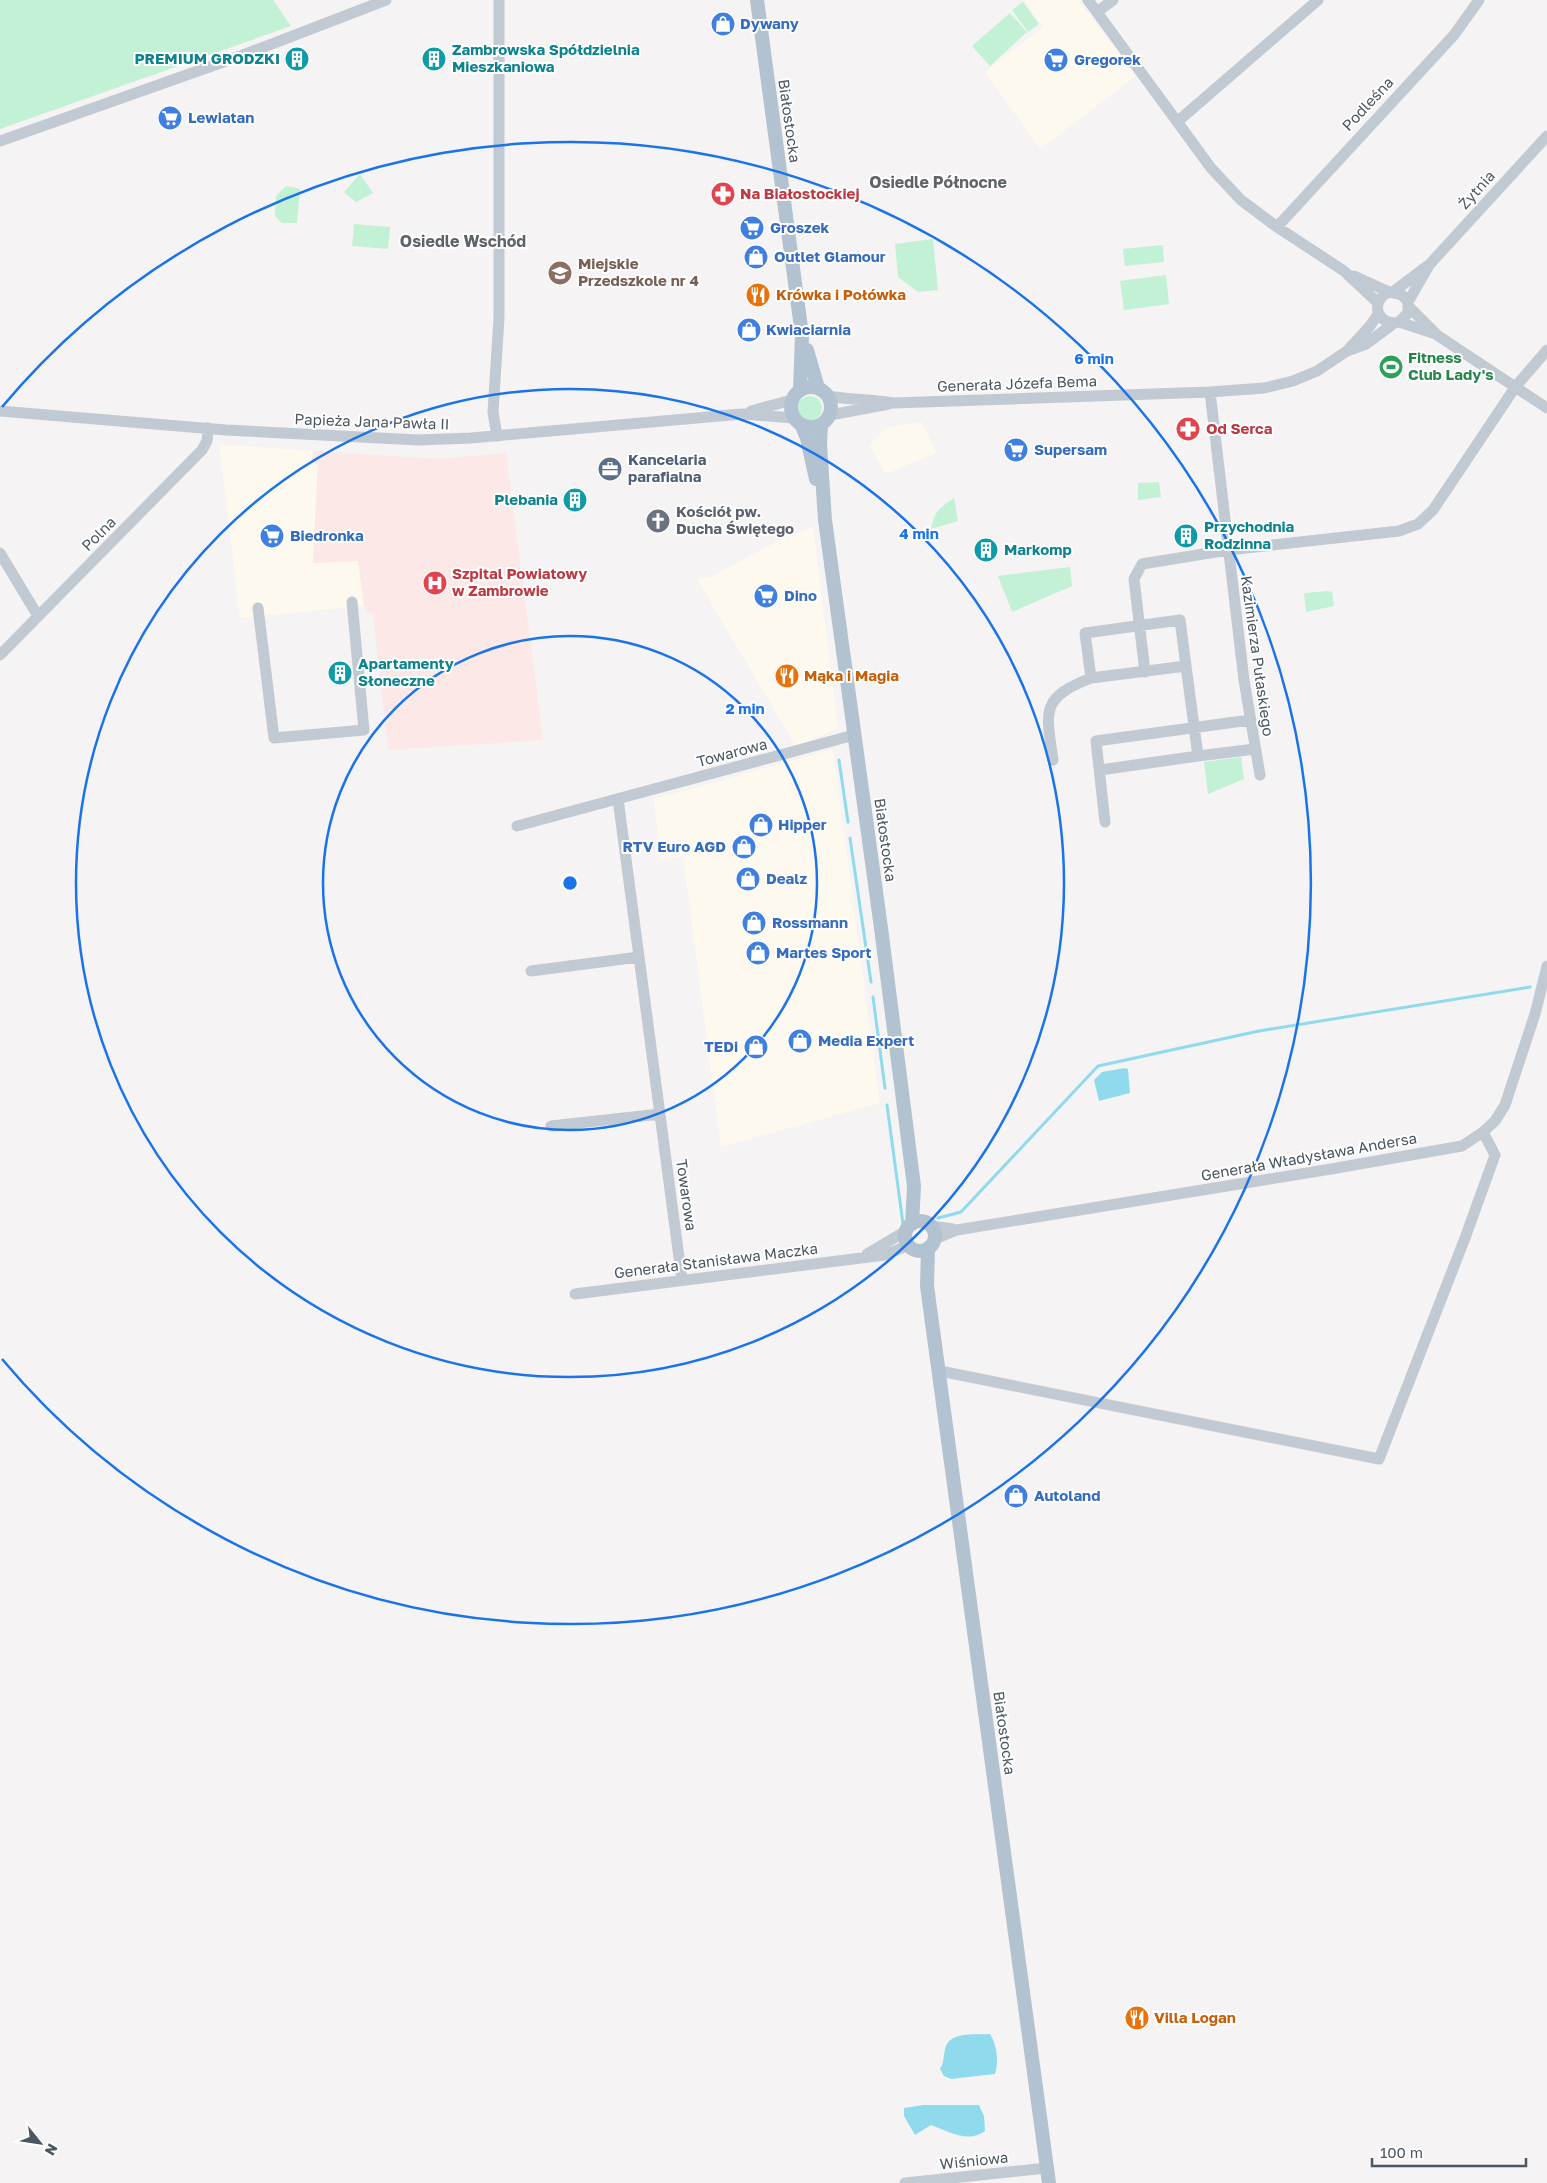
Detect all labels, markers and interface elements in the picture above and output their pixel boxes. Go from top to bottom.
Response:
shop icon: Dywany [710,11,736,37]
place label: Dywany [740,14,799,32]
place label: Zambrowska Spółdzielnia Mieszkaniowa [452,40,640,75]
building icon: PREMIUM GRODZKI [284,46,310,72]
building icon: Zambrowska Spółdzielnia Mieszkaniowa [421,46,447,72]
supermarket icon: Gregorek [1043,47,1069,73]
place label: PREMIUM GRODZKI [135,49,280,67]
place label: Gregorek [1074,50,1141,68]
street label: Podleśna [1338,73,1397,134]
street label: Białostocka [775,78,805,164]
supermarket icon: Lewiatan [157,105,183,131]
place label: Lewiatan [188,108,254,126]
street label: Żytnia [1454,166,1498,212]
district label: Osiedle Północne [869,172,1007,192]
pharmacy icon: Na Białostockiej [710,181,736,207]
place label: Na Białostockiej [740,184,860,202]
supermarket icon: Groszek [739,215,765,241]
place label: Groszek [770,218,829,236]
district label: Osiedle Wschód [400,231,526,251]
shop icon: Outlet Glamour [743,244,769,270]
place label: Outlet Glamour [774,247,886,265]
place label: Miejskie Przedszkole nr 4 [578,254,699,289]
school or university icon: Miejskie Przedszkole nr 4 [547,260,573,286]
restaurant icon: Krówka i Połówka [745,282,771,308]
place label: Krówka i Połówka [776,285,906,303]
shop icon: Kwiaciarnia [736,317,762,343]
place label: Kwiaciarnia [766,320,851,338]
place label: Fitness Club Lady's [1408,348,1494,383]
text: 6 min [1074,349,1114,367]
sports icon: Fitness Club Lady's [1378,354,1404,380]
street label: Generała Józefa Bema [937,371,1097,395]
street label: Papieża Jana Pawła II [294,409,450,433]
pharmacy icon: Od Serca [1175,416,1201,442]
place label: Od Serca [1206,419,1273,437]
supermarket icon: Supersam [1003,437,1029,463]
place label: Supersam [1034,440,1107,458]
place label: Kancelaria parafialna [628,450,707,485]
office icon: Kancelaria parafialna [597,456,623,482]
building icon: Plebania [562,487,588,513]
place label: Plebania [494,490,558,508]
place label: Kościół pw. Ducha Świętego [676,502,794,537]
church icon: Kościół pw. Ducha Świętego [645,508,671,534]
street label: Polna [77,512,119,554]
place label: Przychodnia Rodzinna [1204,517,1295,552]
supermarket icon: Biedronka [259,523,285,549]
building icon: Przychodnia Rodzinna [1173,523,1199,549]
text: 4 min [899,524,939,542]
place label: Biedronka [290,526,364,544]
building icon: Markomp [973,537,999,563]
place label: Markomp [1004,540,1072,558]
place label: Szpital Powiatowy w Zambrowie [452,564,587,599]
hospital icon: Szpital Powiatowy w Zambrowie [422,570,448,596]
street label: Kazimierza Pułaskiego [1238,574,1278,737]
supermarket icon: Dino [753,583,779,609]
place label: Dino [784,586,817,604]
place label: Apartamenty Słoneczne [358,654,454,689]
building icon: Apartamenty Słoneczne [327,660,353,686]
restaurant icon: Mąka i Magia [774,663,800,689]
place label: Mąka i Magia [804,666,899,684]
text: 2 min [725,699,765,717]
street label: Towarowa [695,734,769,770]
street label: Białostocka [871,797,901,883]
shop icon: Hipper [748,812,774,838]
place label: Hipper [778,815,827,833]
shop icon: RTV Euro AGD [731,834,757,860]
place label: RTV Euro AGD [623,837,726,855]
shop icon: Dealz [735,866,761,892]
place label: Dealz [766,869,807,887]
centre of rings [561,874,579,892]
shop icon: Rossmann [741,910,767,936]
place label: Rossmann [772,913,848,931]
shop icon: Martes Sport [745,940,771,966]
place label: Martes Sport [776,943,872,961]
shop icon: Media Expert [787,1028,813,1054]
place label: Media Expert [818,1031,914,1049]
shop icon: TEDi [743,1034,769,1060]
place label: TEDi [704,1037,738,1055]
street label: Generała Władysława Andersa [1199,1128,1418,1184]
street label: Towarowa [673,1158,701,1232]
street label: Generała Stanisława Maczka [613,1239,819,1281]
shop icon: Autoland [1003,1483,1029,1509]
place label: Autoland [1034,1486,1100,1504]
street label: Białostocka [990,1690,1020,1776]
restaurant icon: Villa Logan [1124,2005,1150,2031]
place label: Villa Logan [1154,2008,1236,2026]
north arrow [15,2118,65,2168]
scale bar [1372,2136,1526,2168]
text: N [42,2141,62,2159]
text: 100 m [1380,2143,1423,2161]
street label: Wiśniowa [939,2147,1009,2173]

